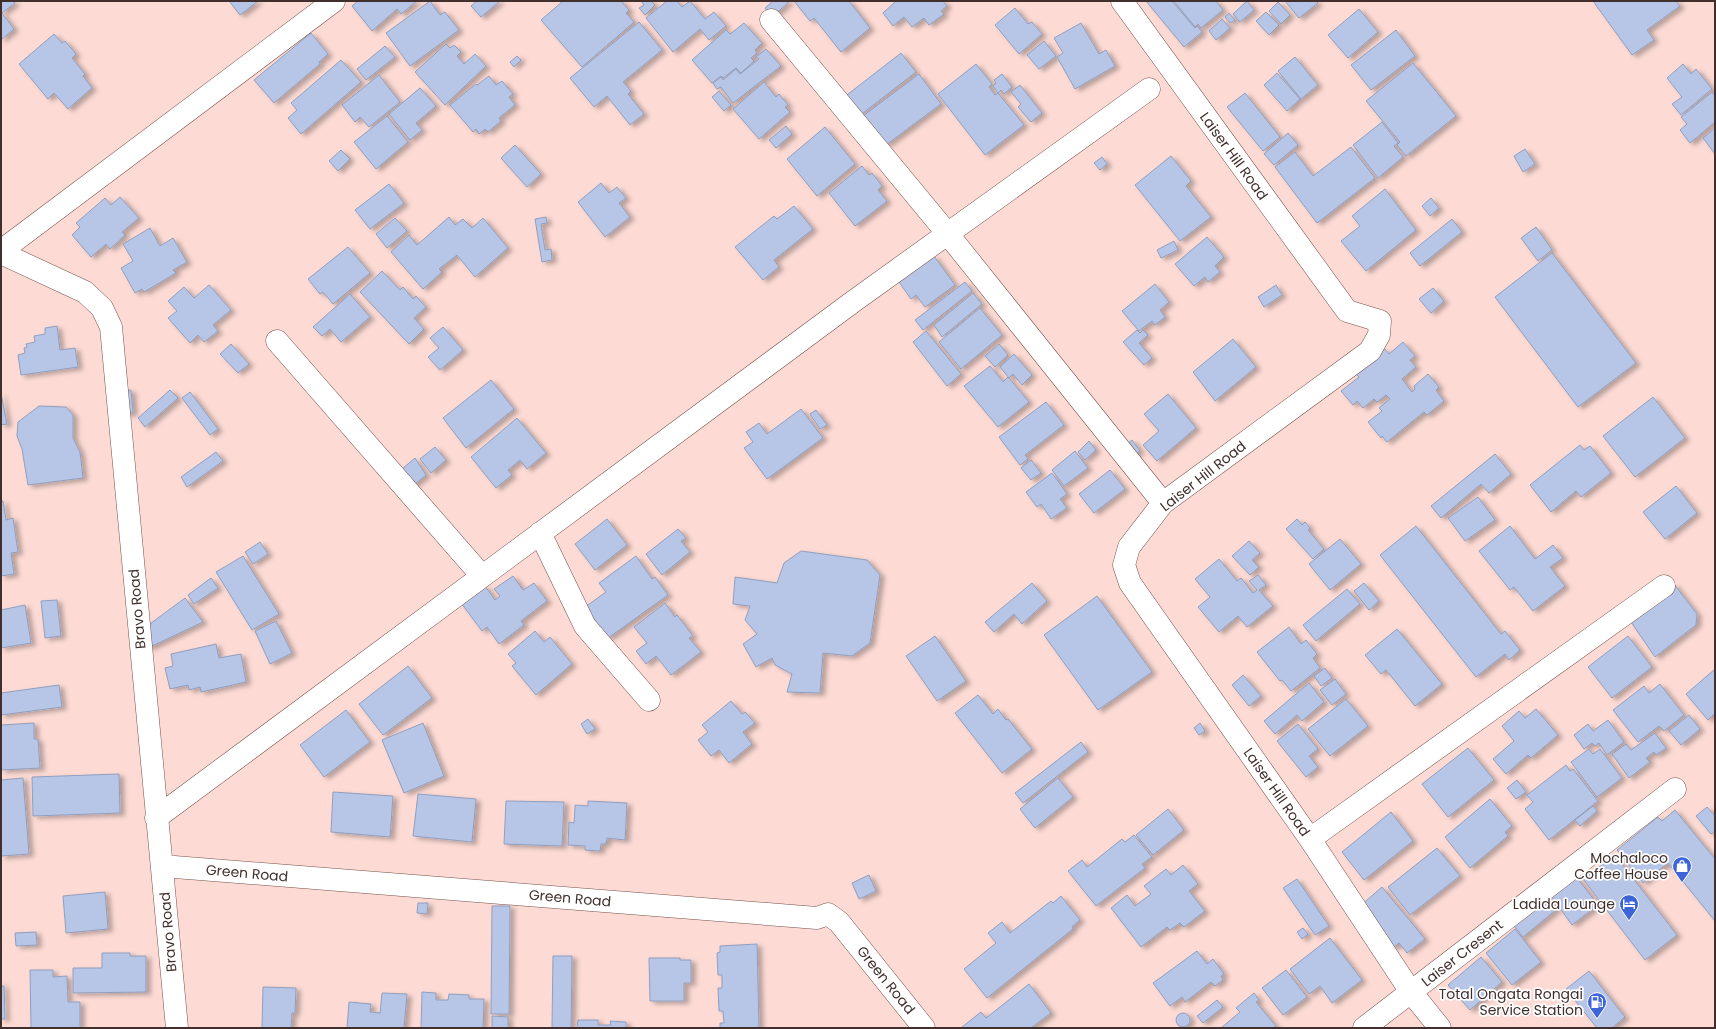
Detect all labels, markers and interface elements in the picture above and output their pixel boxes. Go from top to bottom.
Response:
street label: Laiser Hill Road [1195,108,1273,204]
street label: Laiser Hill Road [1156,436,1250,516]
street label: Bravo Road [124,568,150,650]
street label: Laiser Hill Road [1239,744,1315,840]
place label: Mochaloco Coffee House [1574,848,1668,884]
shop icon: Mochaloco Coffee House [1671,855,1693,883]
street label: Green Road [205,859,289,887]
street label: Green Road [528,884,612,912]
street label: Bravo Road [155,891,181,973]
hotel icon: Ladida Lounge [1618,893,1640,921]
place label: Ladida Lounge [1513,894,1615,914]
street label: Laiser Cresent [1417,915,1507,991]
street label: Green Road [852,942,920,1018]
place label: Total Ongata Rongai Service Station [1439,984,1583,1020]
fuel station icon: Total Ongata Rongai Service Station [1586,991,1608,1019]

